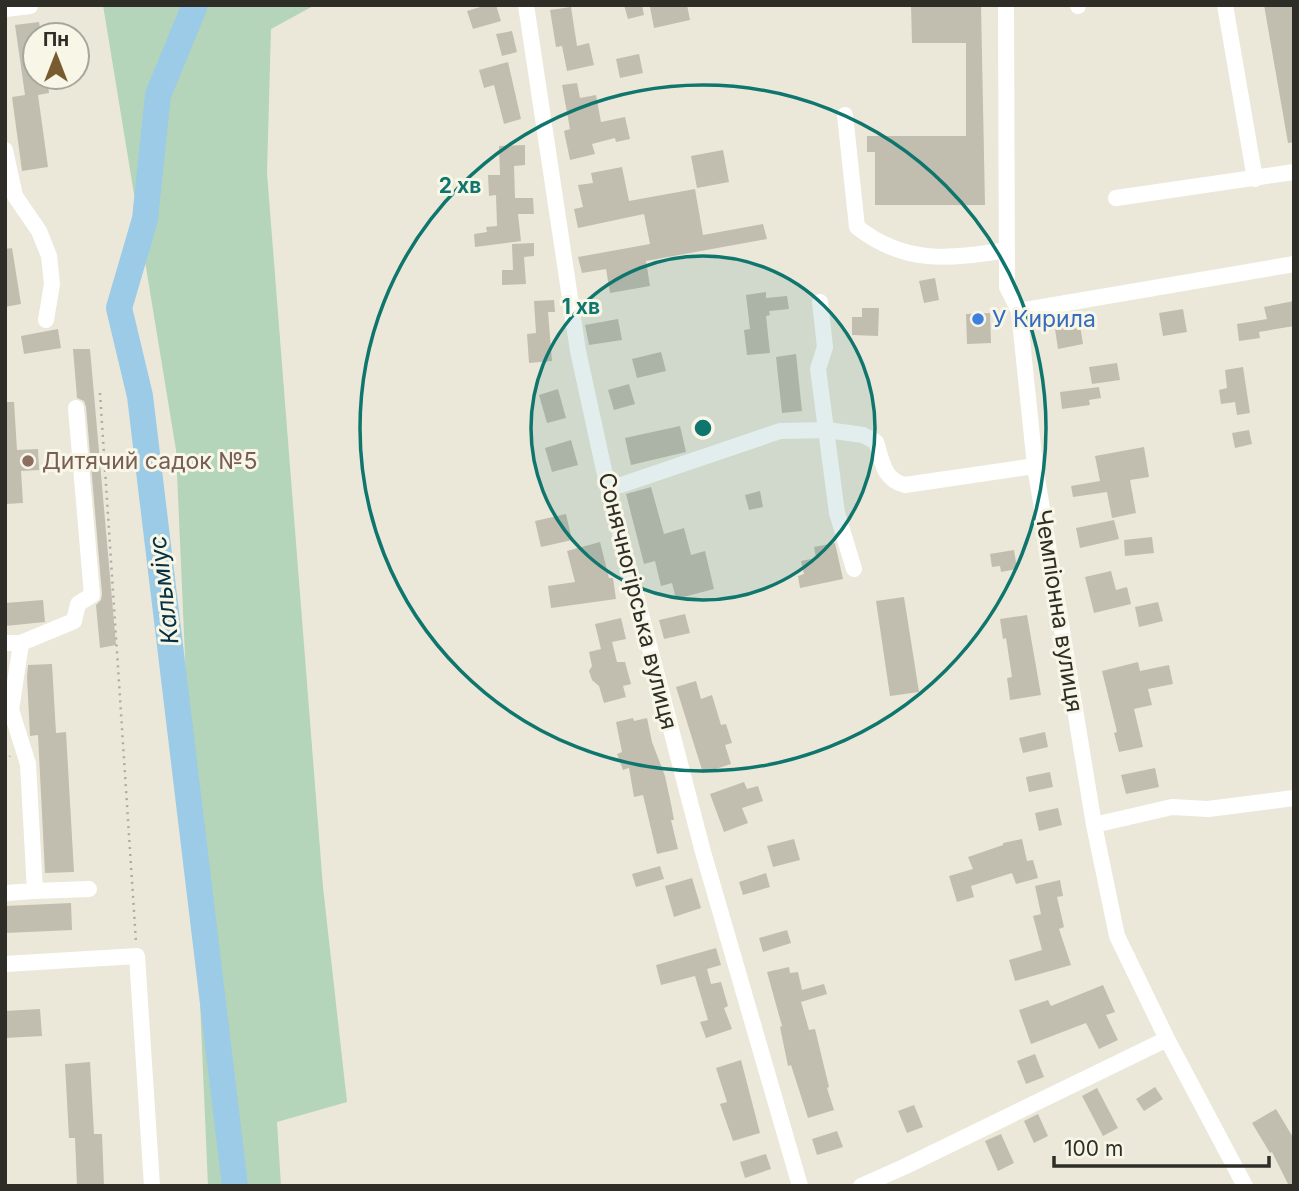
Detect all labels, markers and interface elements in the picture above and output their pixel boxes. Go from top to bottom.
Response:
north arrow [21,21,91,91]
text: Пн [43,28,69,51]
text: 2 хв [439,173,481,198]
text: 1 хв [562,294,600,319]
place label: У Кирила [992,305,1096,333]
marker: У Кирила [970,311,986,327]
centre of rings [691,416,715,440]
place label: Дитячий садок №5 [42,447,257,475]
marker: Дитячий садок №5 [20,453,36,469]
street label: Сонячногірська вулиця [593,470,683,732]
street label: Чемпіонна вулиця [1029,508,1089,714]
water label: Кальміус [142,534,185,646]
scale bar [1054,1124,1269,1168]
text: 100 m [1064,1136,1123,1161]

